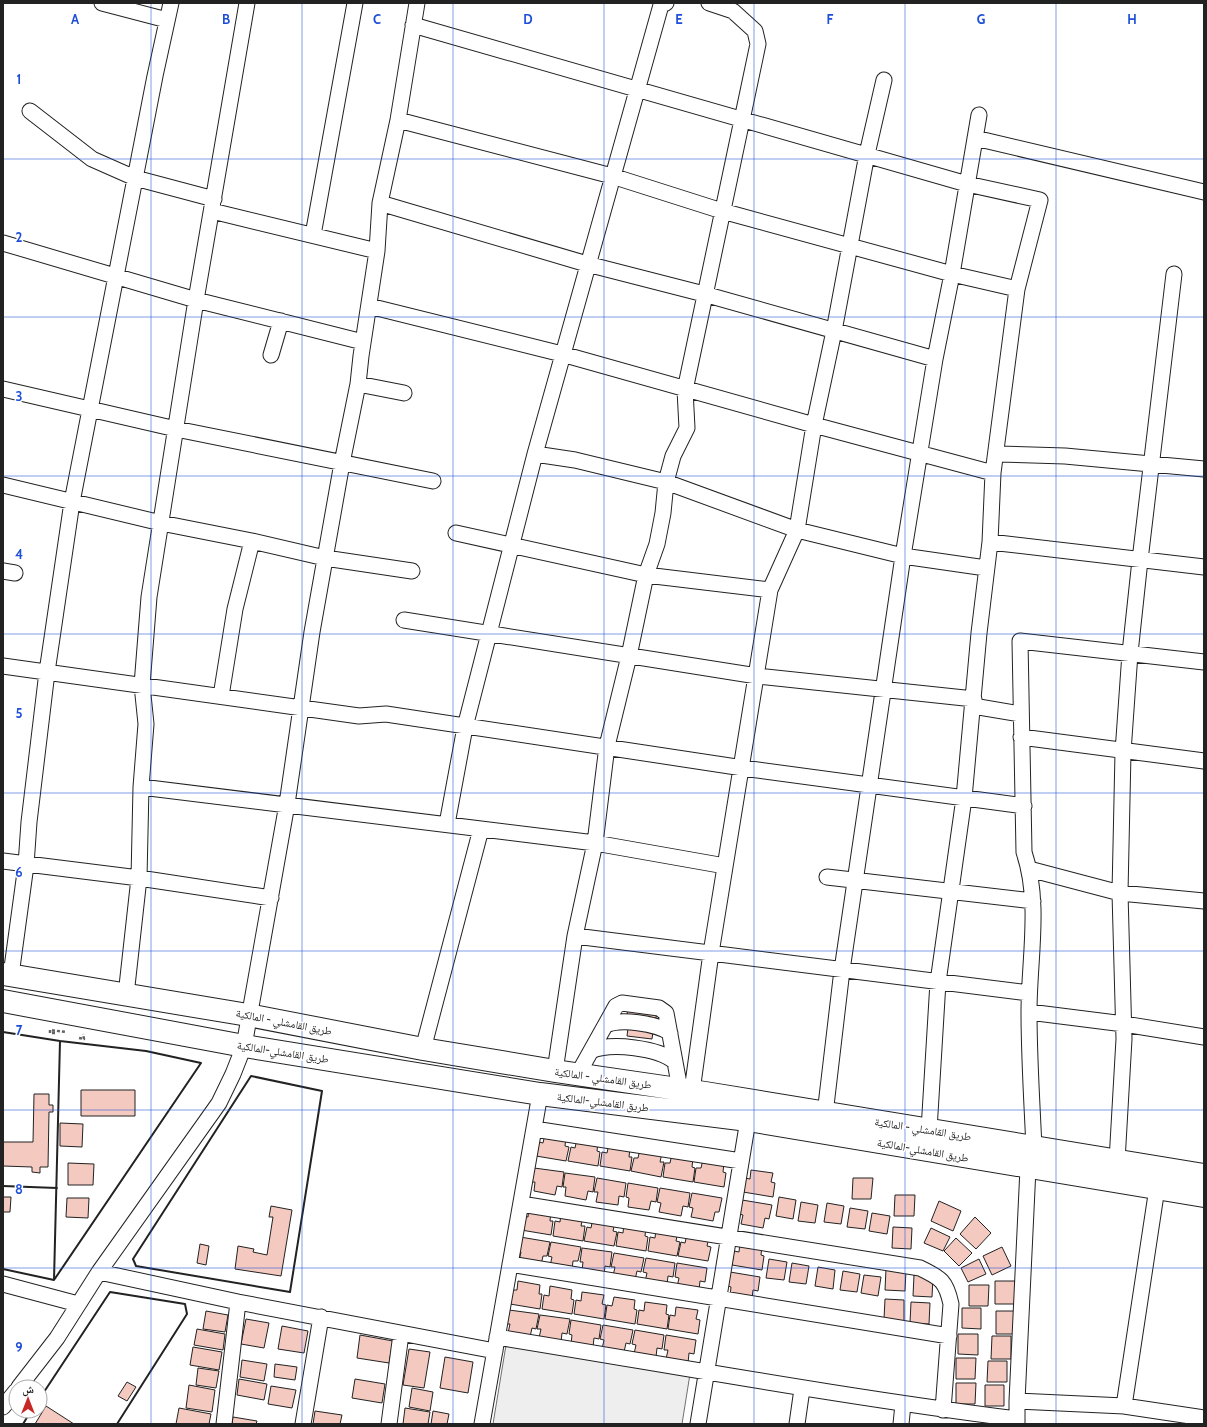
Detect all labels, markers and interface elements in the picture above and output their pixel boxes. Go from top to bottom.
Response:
text: A [71,11,80,27]
text: B [222,11,230,27]
text: C [373,11,381,27]
text: D [523,11,533,27]
text: E [675,11,683,27]
text: F [827,11,834,27]
text: G [977,11,986,27]
text: H [1127,11,1137,27]
text: 1 [17,71,21,87]
text: 2 [16,229,23,245]
text: 3 [15,388,23,404]
text: 4 [15,546,23,562]
text: 5 [16,705,23,721]
text: 6 [15,864,23,880]
street label: طريق القامشلي - المالكية [234,1006,333,1040]
text: 7 [16,1022,23,1038]
street label: طريق القامشلي-المالكية [236,1038,330,1068]
street label: طريق القامشلي - المالكية [553,1064,652,1094]
street label: طريق القامشلي-المالكية [556,1089,650,1116]
street label: طريق القامشلي - المالكية [873,1114,972,1145]
street label: طريق القامشلي-المالكية [876,1135,970,1167]
text: 8 [15,1181,23,1197]
text: 9 [15,1339,23,1355]
north arrow [8,1379,48,1419]
text: ش [22,1382,34,1397]

